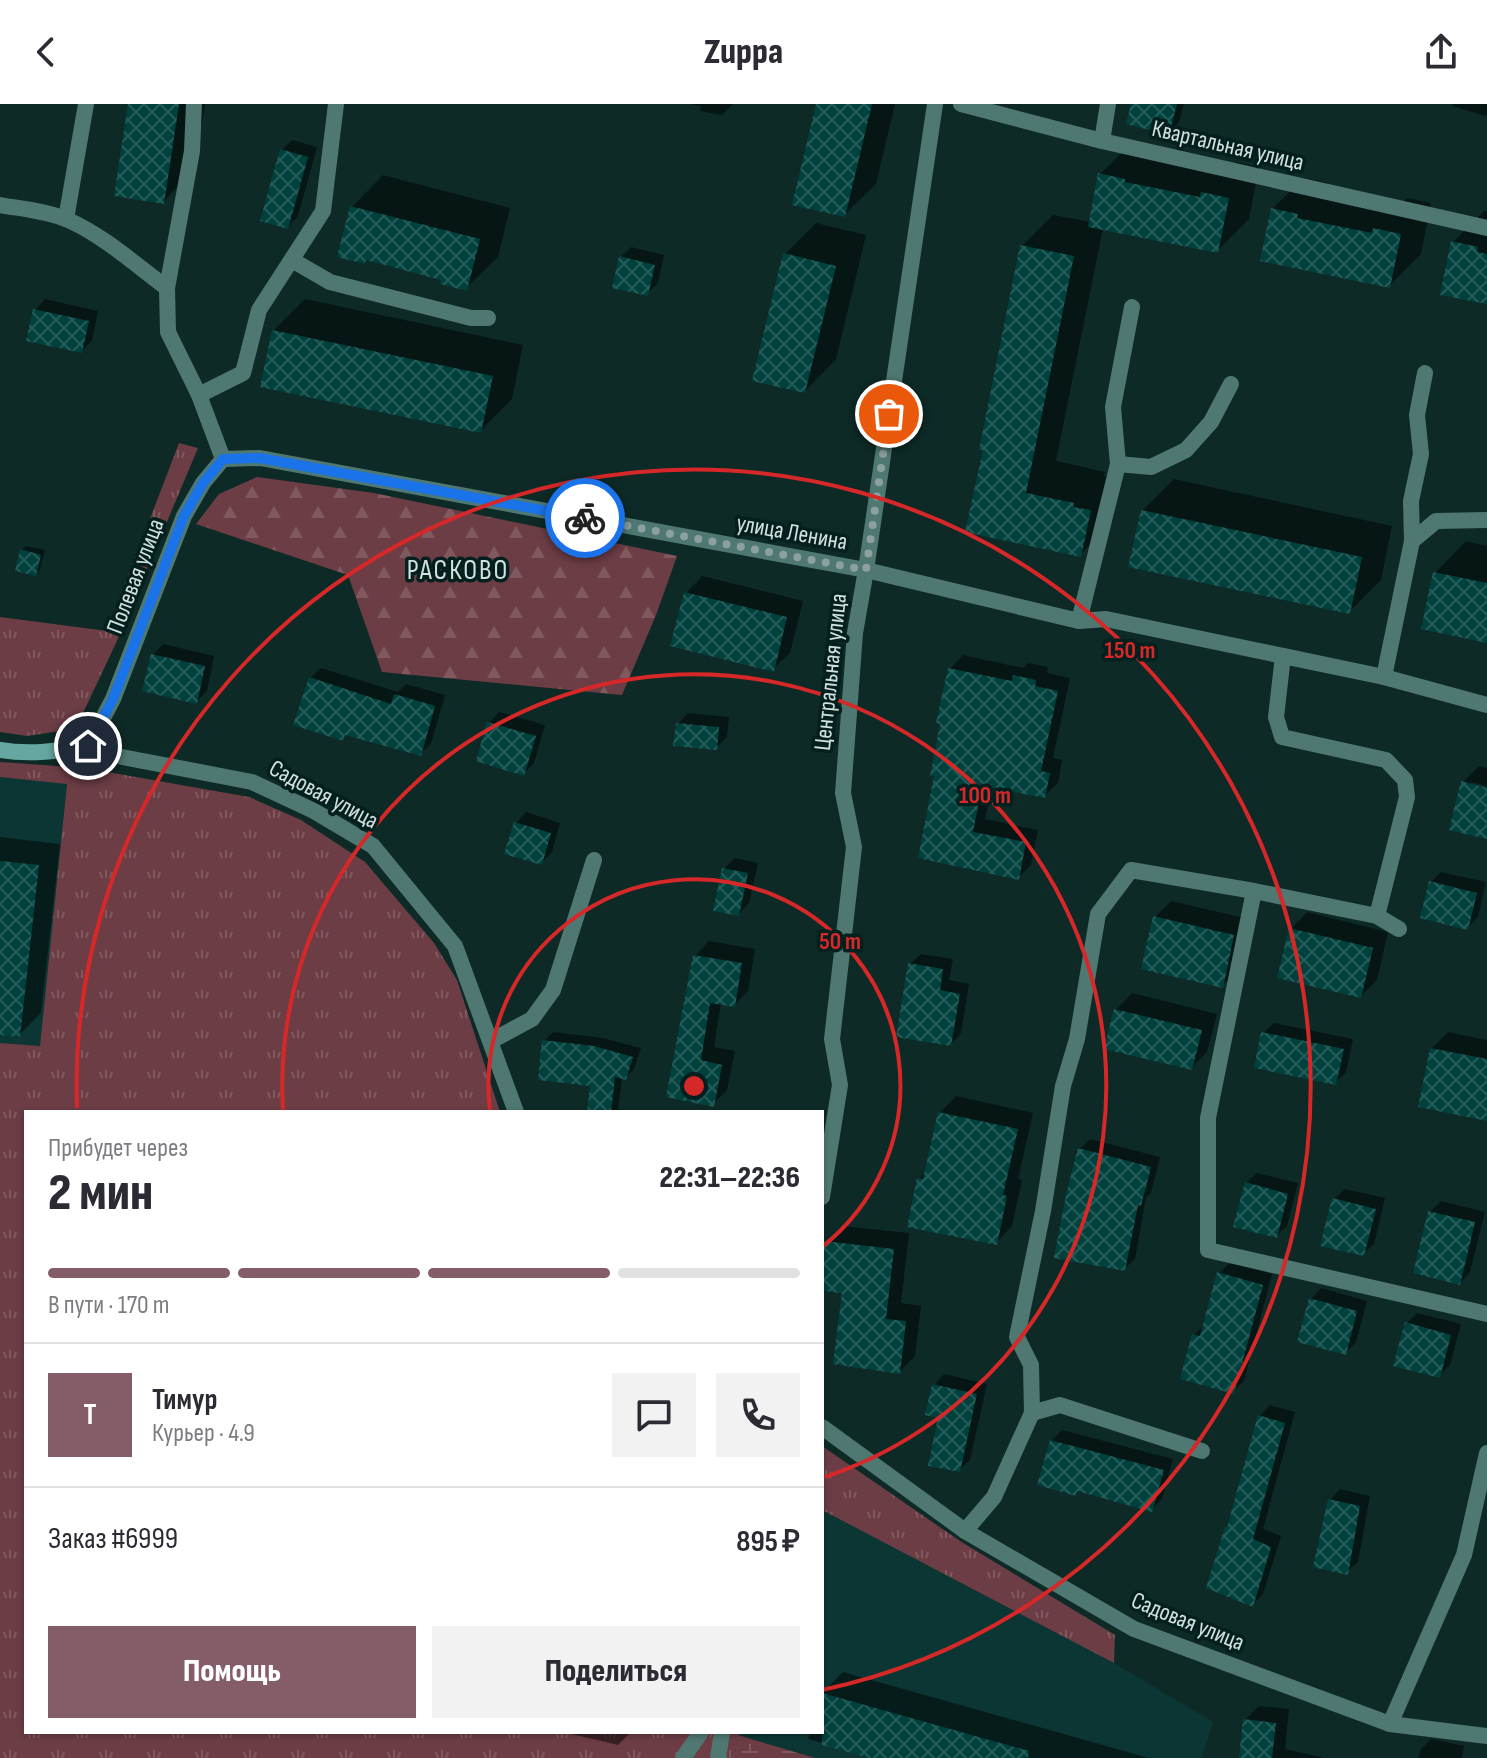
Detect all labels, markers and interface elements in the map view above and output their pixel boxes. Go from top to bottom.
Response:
icon: back [24,30,68,74]
icon: share [1419,30,1463,74]
text: Zuppa [704,31,783,74]
street label: Квартальная улица [1149,114,1307,177]
pin [855,380,923,448]
icon: bag [867,392,911,436]
courier [545,478,625,558]
icon: bike [563,496,607,540]
street label: улица Ленина [734,508,850,557]
street label: Полевая улица [100,515,171,638]
district label: РАСКОВО [407,554,509,587]
street label: Центральная улица [808,592,853,752]
text: 150 m [1104,636,1156,665]
pin [54,712,122,780]
icon: home [66,724,110,768]
street label: Садовая улица [264,754,383,835]
text: 100 m [959,781,1011,810]
text: 50 m [819,927,861,956]
centre of rings [680,1072,708,1100]
text: Прибудет через [48,1133,188,1164]
text: 22:31–22:36 [659,1160,800,1196]
text: 2 мин [48,1162,153,1225]
text: В пути · 170 m [48,1290,169,1321]
button: chat [612,1373,696,1457]
button: phone [716,1373,800,1457]
text: Тимур [152,1382,217,1418]
text: Т [83,1397,97,1433]
text: Курьер · 4.9 [152,1418,255,1449]
text: Заказ #6999 [48,1521,178,1557]
text: 895 ₽ [736,1524,800,1560]
street label: Садовая улица [1127,1586,1249,1657]
button: Помощь [48,1626,416,1718]
button: Поделиться [432,1626,800,1718]

